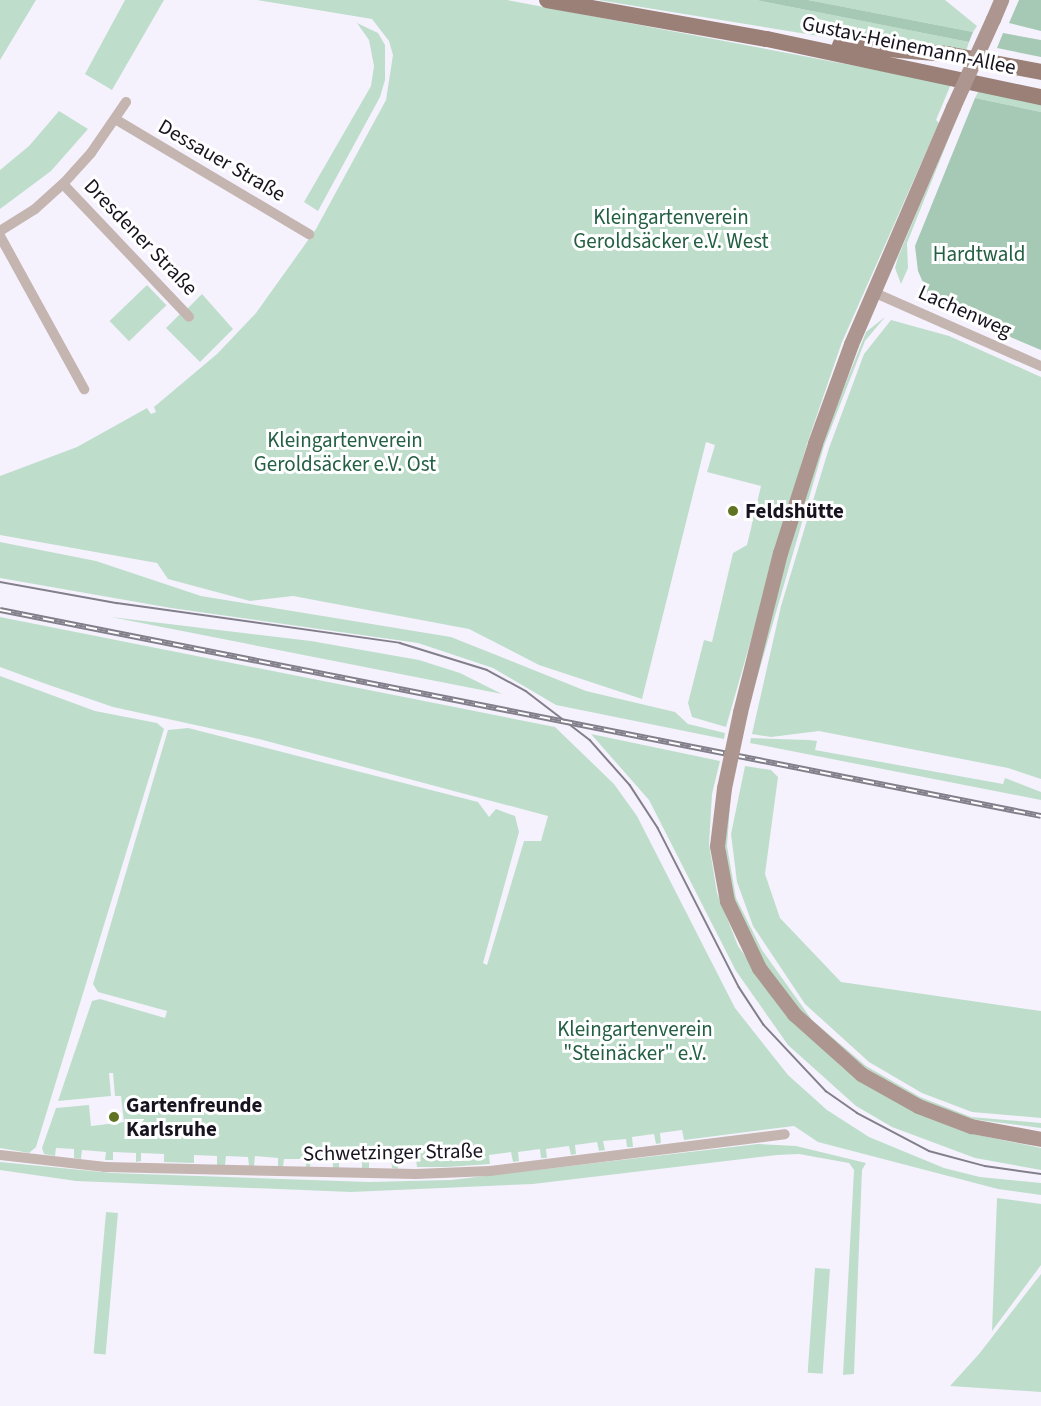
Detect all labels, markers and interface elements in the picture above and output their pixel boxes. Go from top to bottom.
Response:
street label: Gustav-Heinemann-Allee [800,10,1018,80]
street label: Dessauer Straße [154,113,290,207]
street label: Dresdener Straße [79,173,203,301]
park label: Kleingartenverein Geroldsäcker e.V. West [573,204,769,254]
park label: Hardtwald [933,241,1025,267]
street label: Lachenweg [914,279,1016,343]
park label: Kleingartenverein Geroldsäcker e.V. Ost [254,427,436,477]
place label: Feldshütte [745,498,844,524]
marker: Feldshütte [726,504,740,518]
park label: Kleingartenverein "Steinäcker" e.V. [557,1016,713,1066]
place label: Gartenfreunde Karlsruhe [126,1092,262,1142]
marker: Gartenfreunde Karlsruhe [107,1110,121,1124]
street label: Schwetzinger Straße [303,1138,483,1166]

